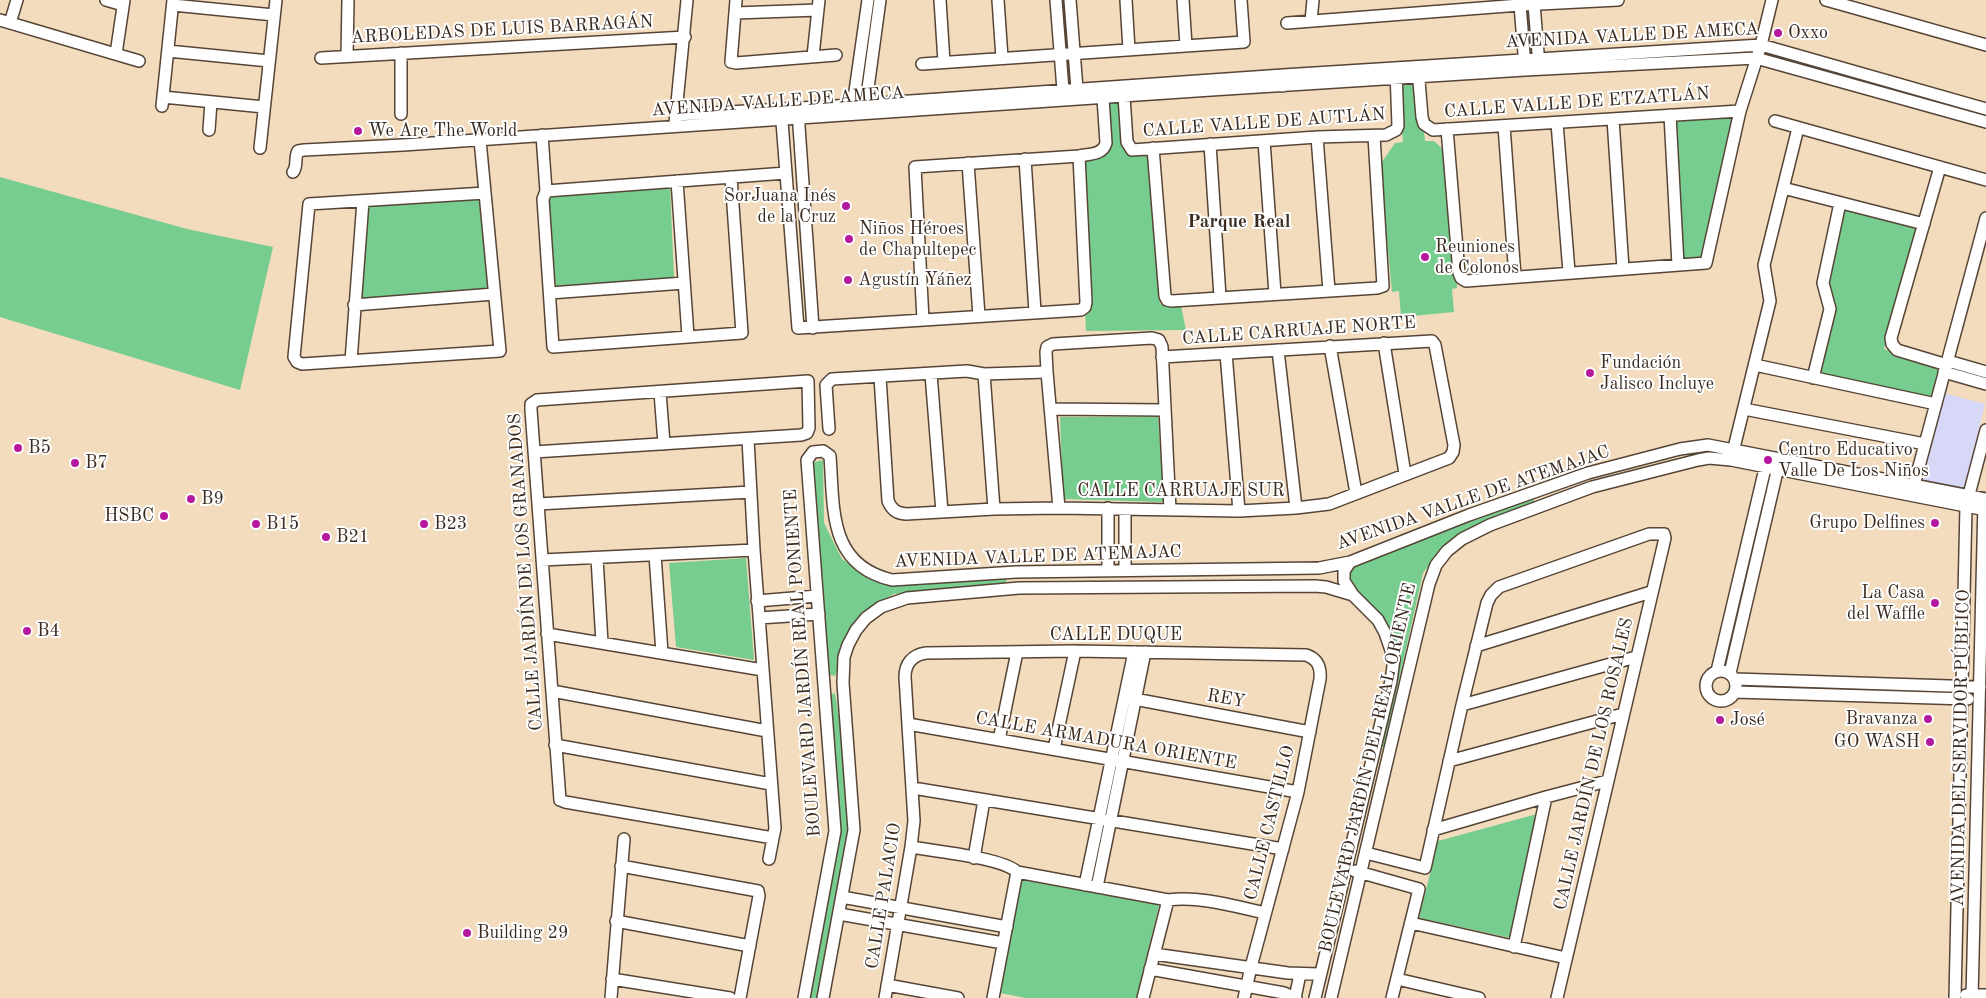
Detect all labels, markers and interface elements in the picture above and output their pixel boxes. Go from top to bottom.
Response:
street label: ARBOLEDAS DE LUIS BARRAGÁN [350,11,654,49]
street label: AVENIDA VALLE DE AMECA [1505,19,1759,53]
place label: Oxxo [1788,22,1828,44]
marker: Oxxo [1772,27,1784,39]
street label: AVENIDA VALLE DE AMECA [651,82,905,122]
street label: CALLE VALLE DE ETZATLÁN [1443,83,1711,123]
street label: CALLE VALLE DE AUTLÁN [1142,104,1386,142]
place label: We Are The World [368,120,517,142]
marker: We Are The World [352,125,364,137]
place label: SorJuana Inés de la Cruz [724,185,836,228]
marker: SorJuana Inés de la Cruz [840,200,852,212]
district label: Parque Real [1187,211,1291,233]
place label: Niños Héroes de Chapultepec [859,218,976,260]
marker: Niños Héroes de Chapultepec [843,233,855,245]
place label: Reuniones de Colonos [1435,236,1519,278]
marker: Reuniones de Colonos [1419,251,1431,263]
place label: Agustín Yáñez [858,269,972,291]
marker: Agustín Yáñez [842,274,854,286]
street label: CALLE CARRUAJE NORTE [1181,312,1417,350]
place label: Fundación Jalisco Incluye [1600,352,1714,394]
marker: Fundación Jalisco Incluye [1584,367,1596,379]
street label: CALLE JARDÍN DE LOS GRANADOS [504,412,548,732]
place label: B5 [28,437,51,459]
place label: Centro Educativo Valle De Los Niños [1778,439,1929,482]
street label: AVENIDA VALLE DE ATEMAJAC [1333,441,1613,555]
marker: B5 [12,442,24,454]
place label: B7 [85,452,108,474]
marker: Centro Educativo Valle De Los Niños [1762,454,1774,466]
marker: B7 [69,457,81,469]
street label: CALLE CARRUAJE SUR [1077,480,1285,502]
place label: B9 [201,488,224,510]
street label: BOULEVARD JARDÍN REAL PONIENTE [780,488,826,838]
marker: B9 [185,493,197,505]
place label: HSBC [104,505,154,527]
marker: HSBC [158,510,170,522]
place label: Grupo Delfines [1809,512,1925,534]
place label: B15 [266,513,299,535]
place label: B23 [434,513,467,535]
marker: Grupo Delfines [1929,517,1941,529]
marker: B15 [250,518,262,530]
marker: B23 [418,518,430,530]
place label: B21 [336,526,369,548]
marker: B21 [320,531,332,543]
street label: AVENIDA VALLE DE ATEMAJAC [894,541,1182,573]
street label: BOULEVARD JARDÍN DEL REAL ORIENTE [1315,581,1421,955]
place label: La Casa del Waffle [1847,582,1925,624]
street label: AVENIDA DEL SERVIDOR PÚBLICO [1947,589,1975,907]
marker: La Casa del Waffle [1929,597,1941,609]
street label: CALLE JARDÍN DE LOS ROSALES [1550,616,1638,912]
place label: B4 [37,620,60,642]
street label: CALLE DUQUE [1050,624,1182,646]
marker: B4 [21,625,33,637]
street label: REY [1205,685,1247,713]
street label: CALLE ARMADURA ORIENTE [974,707,1238,775]
place label: Bravanza [1845,708,1918,730]
place label: José [1730,709,1765,731]
marker: Bravanza [1922,713,1934,725]
marker: José [1714,714,1726,726]
place label: GO WASH [1834,731,1920,753]
marker: GO WASH [1924,736,1936,748]
street label: CALLE CASTILLO [1240,743,1300,903]
street label: CALLE PALACIO [862,821,906,971]
place label: Building 29 [477,922,568,944]
marker: Building 29 [461,927,473,939]

